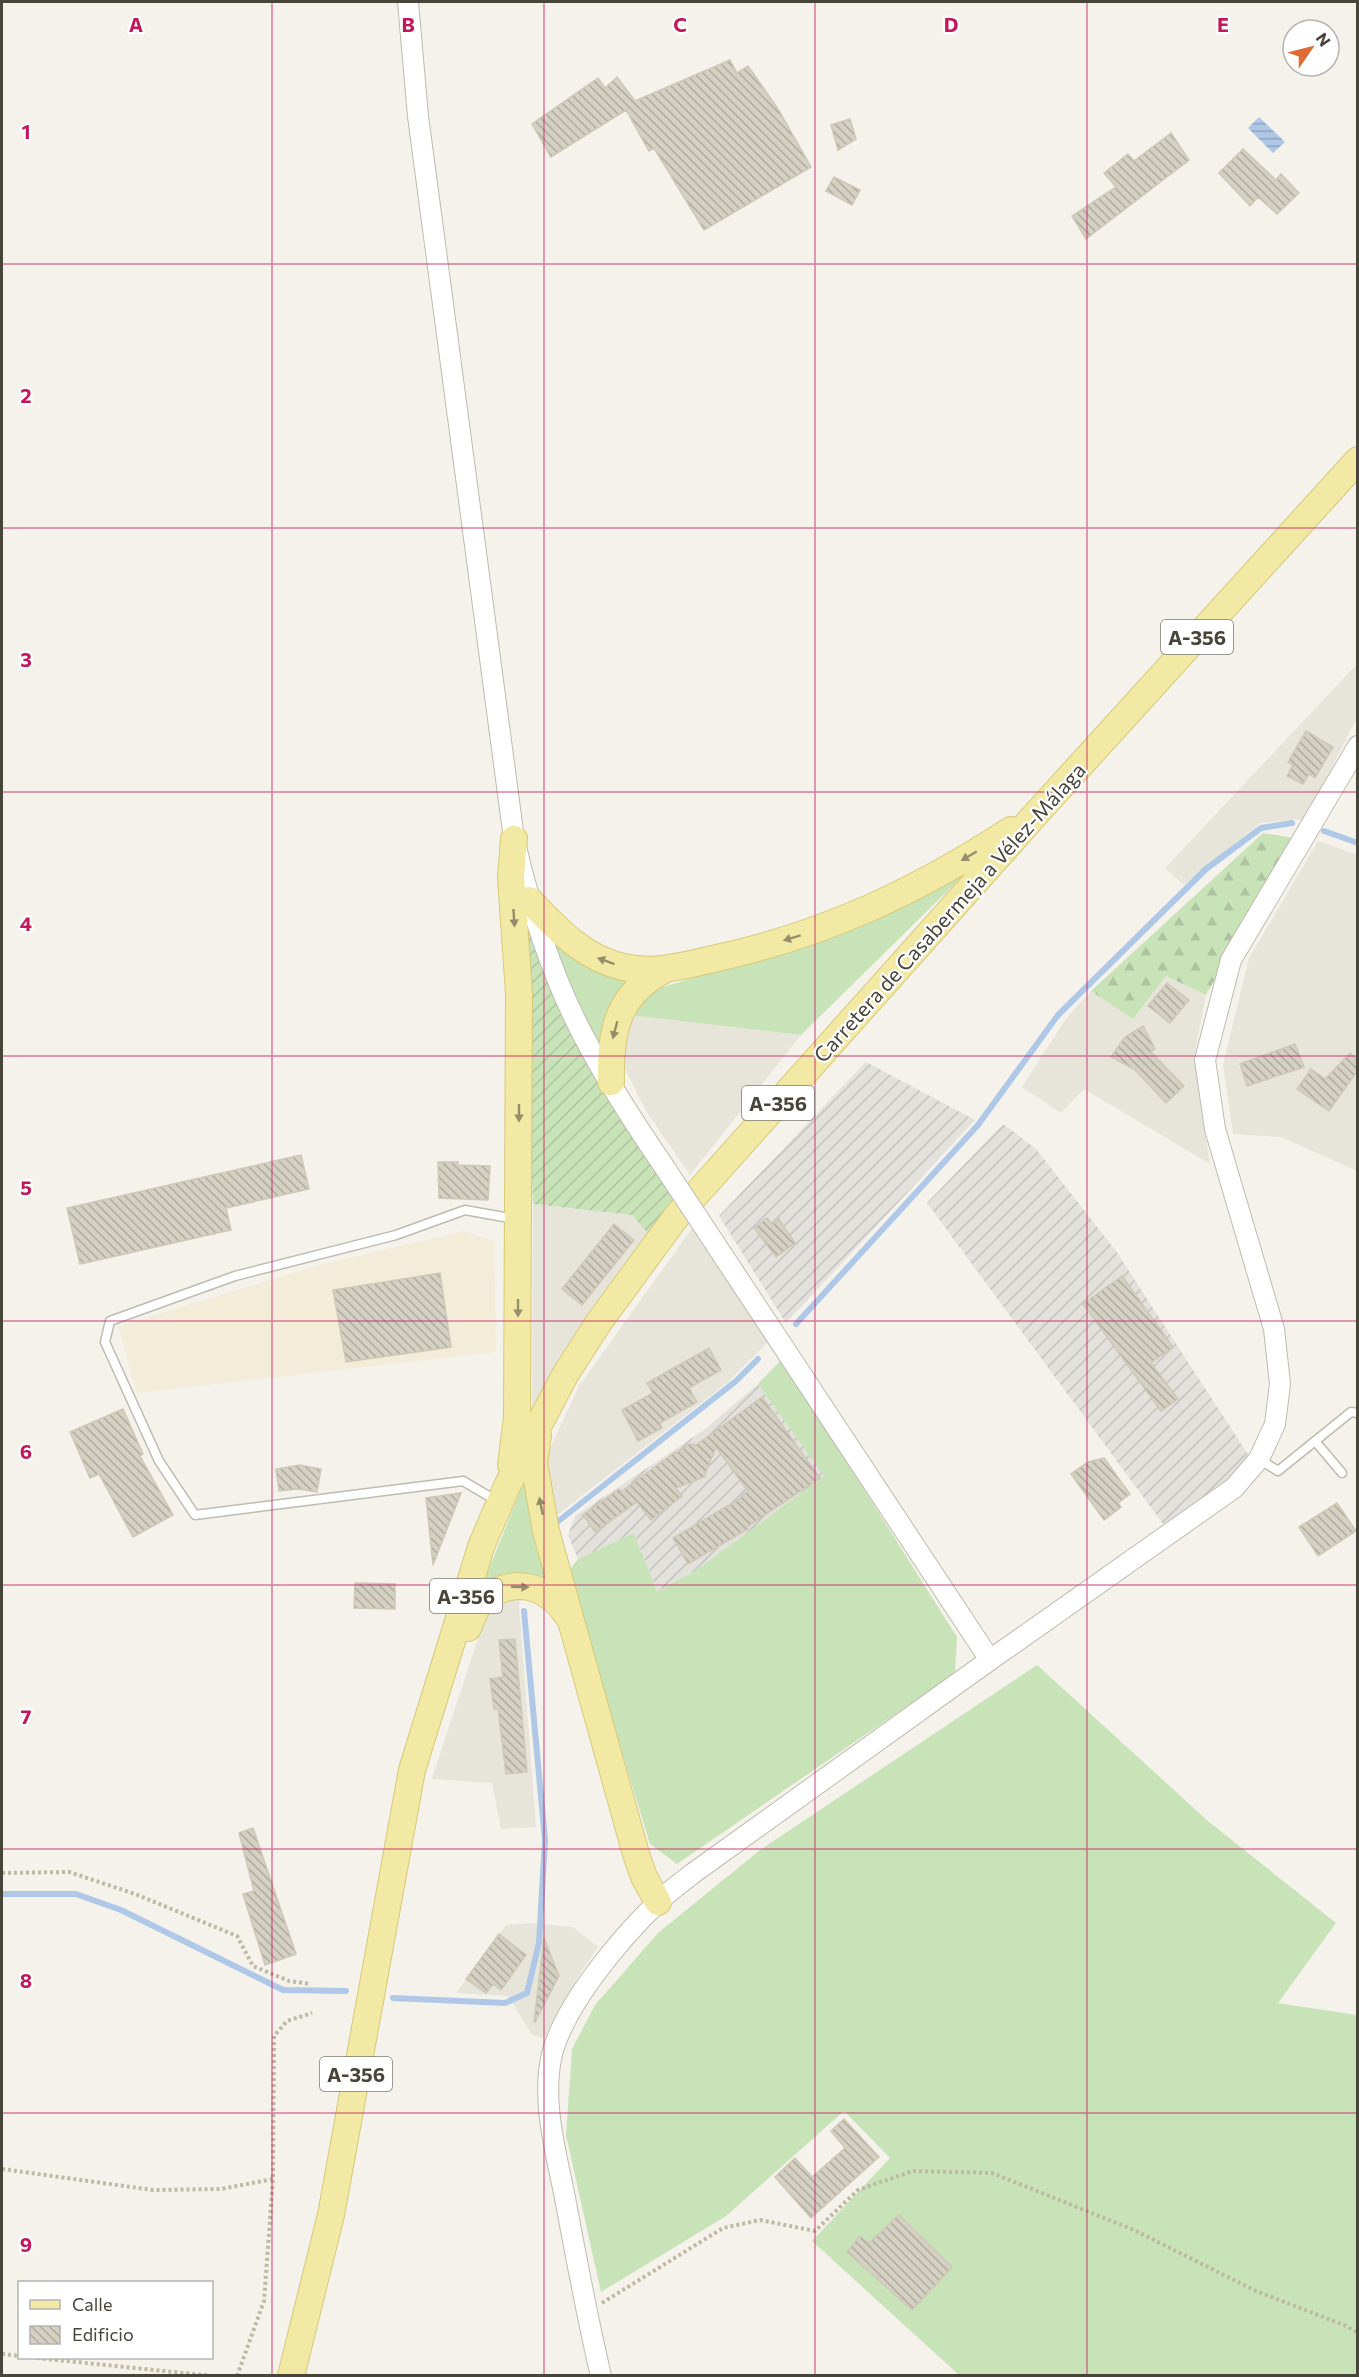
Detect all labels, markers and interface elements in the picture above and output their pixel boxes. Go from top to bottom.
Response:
text: A [129,12,143,36]
text: B [401,12,415,36]
text: C [673,12,687,36]
text: D [944,12,958,36]
text: E [1217,12,1229,36]
north arrow [1281,18,1341,78]
text: N [1312,29,1335,49]
text: 1 [21,119,31,143]
text: 2 [20,383,32,407]
road number: A-356 [1161,620,1233,654]
text: 3 [20,647,32,671]
street label: Carretera de Casabermeja a Vélez-Málaga [808,757,1090,1067]
one-way arrow [961,851,977,862]
one-way arrow [509,908,519,927]
text: 4 [20,911,32,935]
one-way arrow [783,933,801,943]
one-way arrow [597,956,615,966]
one-way arrow [610,1021,619,1039]
road number: A-356 [742,1086,814,1120]
one-way arrow [514,1103,524,1122]
text: 5 [20,1175,32,1199]
one-way arrow [513,1298,523,1317]
text: 6 [20,1439,32,1463]
one-way arrow [535,1496,545,1515]
road number: A-356 [430,1579,502,1613]
one-way arrow [511,1582,530,1592]
text: 7 [21,1704,32,1728]
text: 8 [20,1968,32,1992]
road number: A-356 [320,2057,392,2091]
text: 9 [20,2232,32,2256]
legend [18,2281,213,2359]
text: Calle [72,2293,112,2315]
text: Edificio [72,2323,134,2345]

